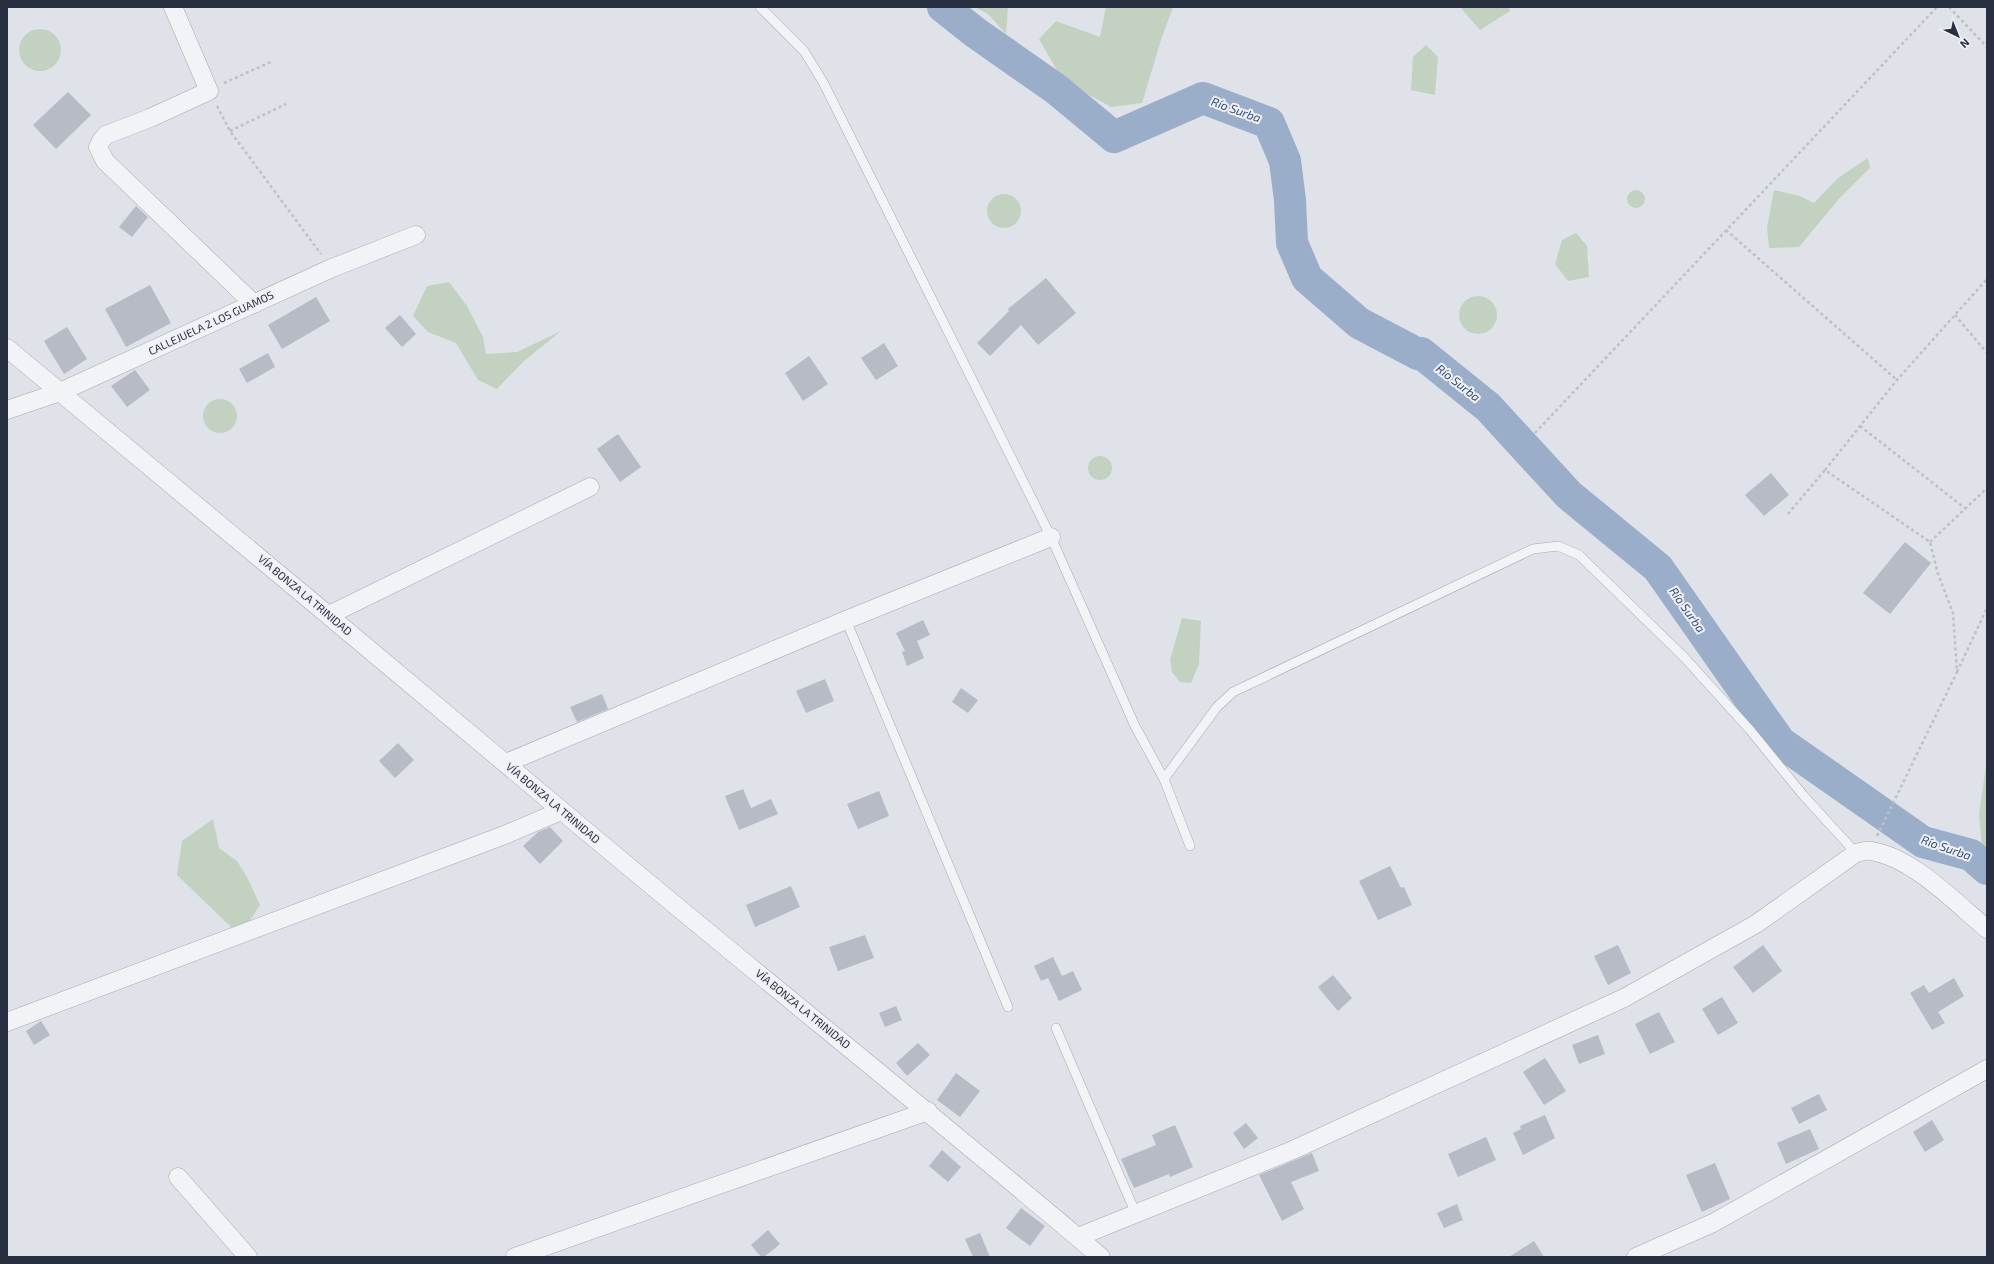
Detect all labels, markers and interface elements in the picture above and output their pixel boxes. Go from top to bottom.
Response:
north arrow [1938,16,1978,56]
text: N [1958,36,1973,51]
water label: Río Surba [1210,94,1263,125]
street label: CALLEJUELA 2 LOS GUAMOS [146,288,276,357]
water label: Río Surba [1434,361,1483,404]
street label: VÍA BONZA LA TRINIDAD [256,552,355,638]
water label: Río Surba [1667,584,1708,635]
street label: VÍA BONZA LA TRINIDAD [504,760,603,846]
water label: Río Surba [1920,832,1973,862]
street label: VÍA BONZA LA TRINIDAD [753,966,853,1051]

